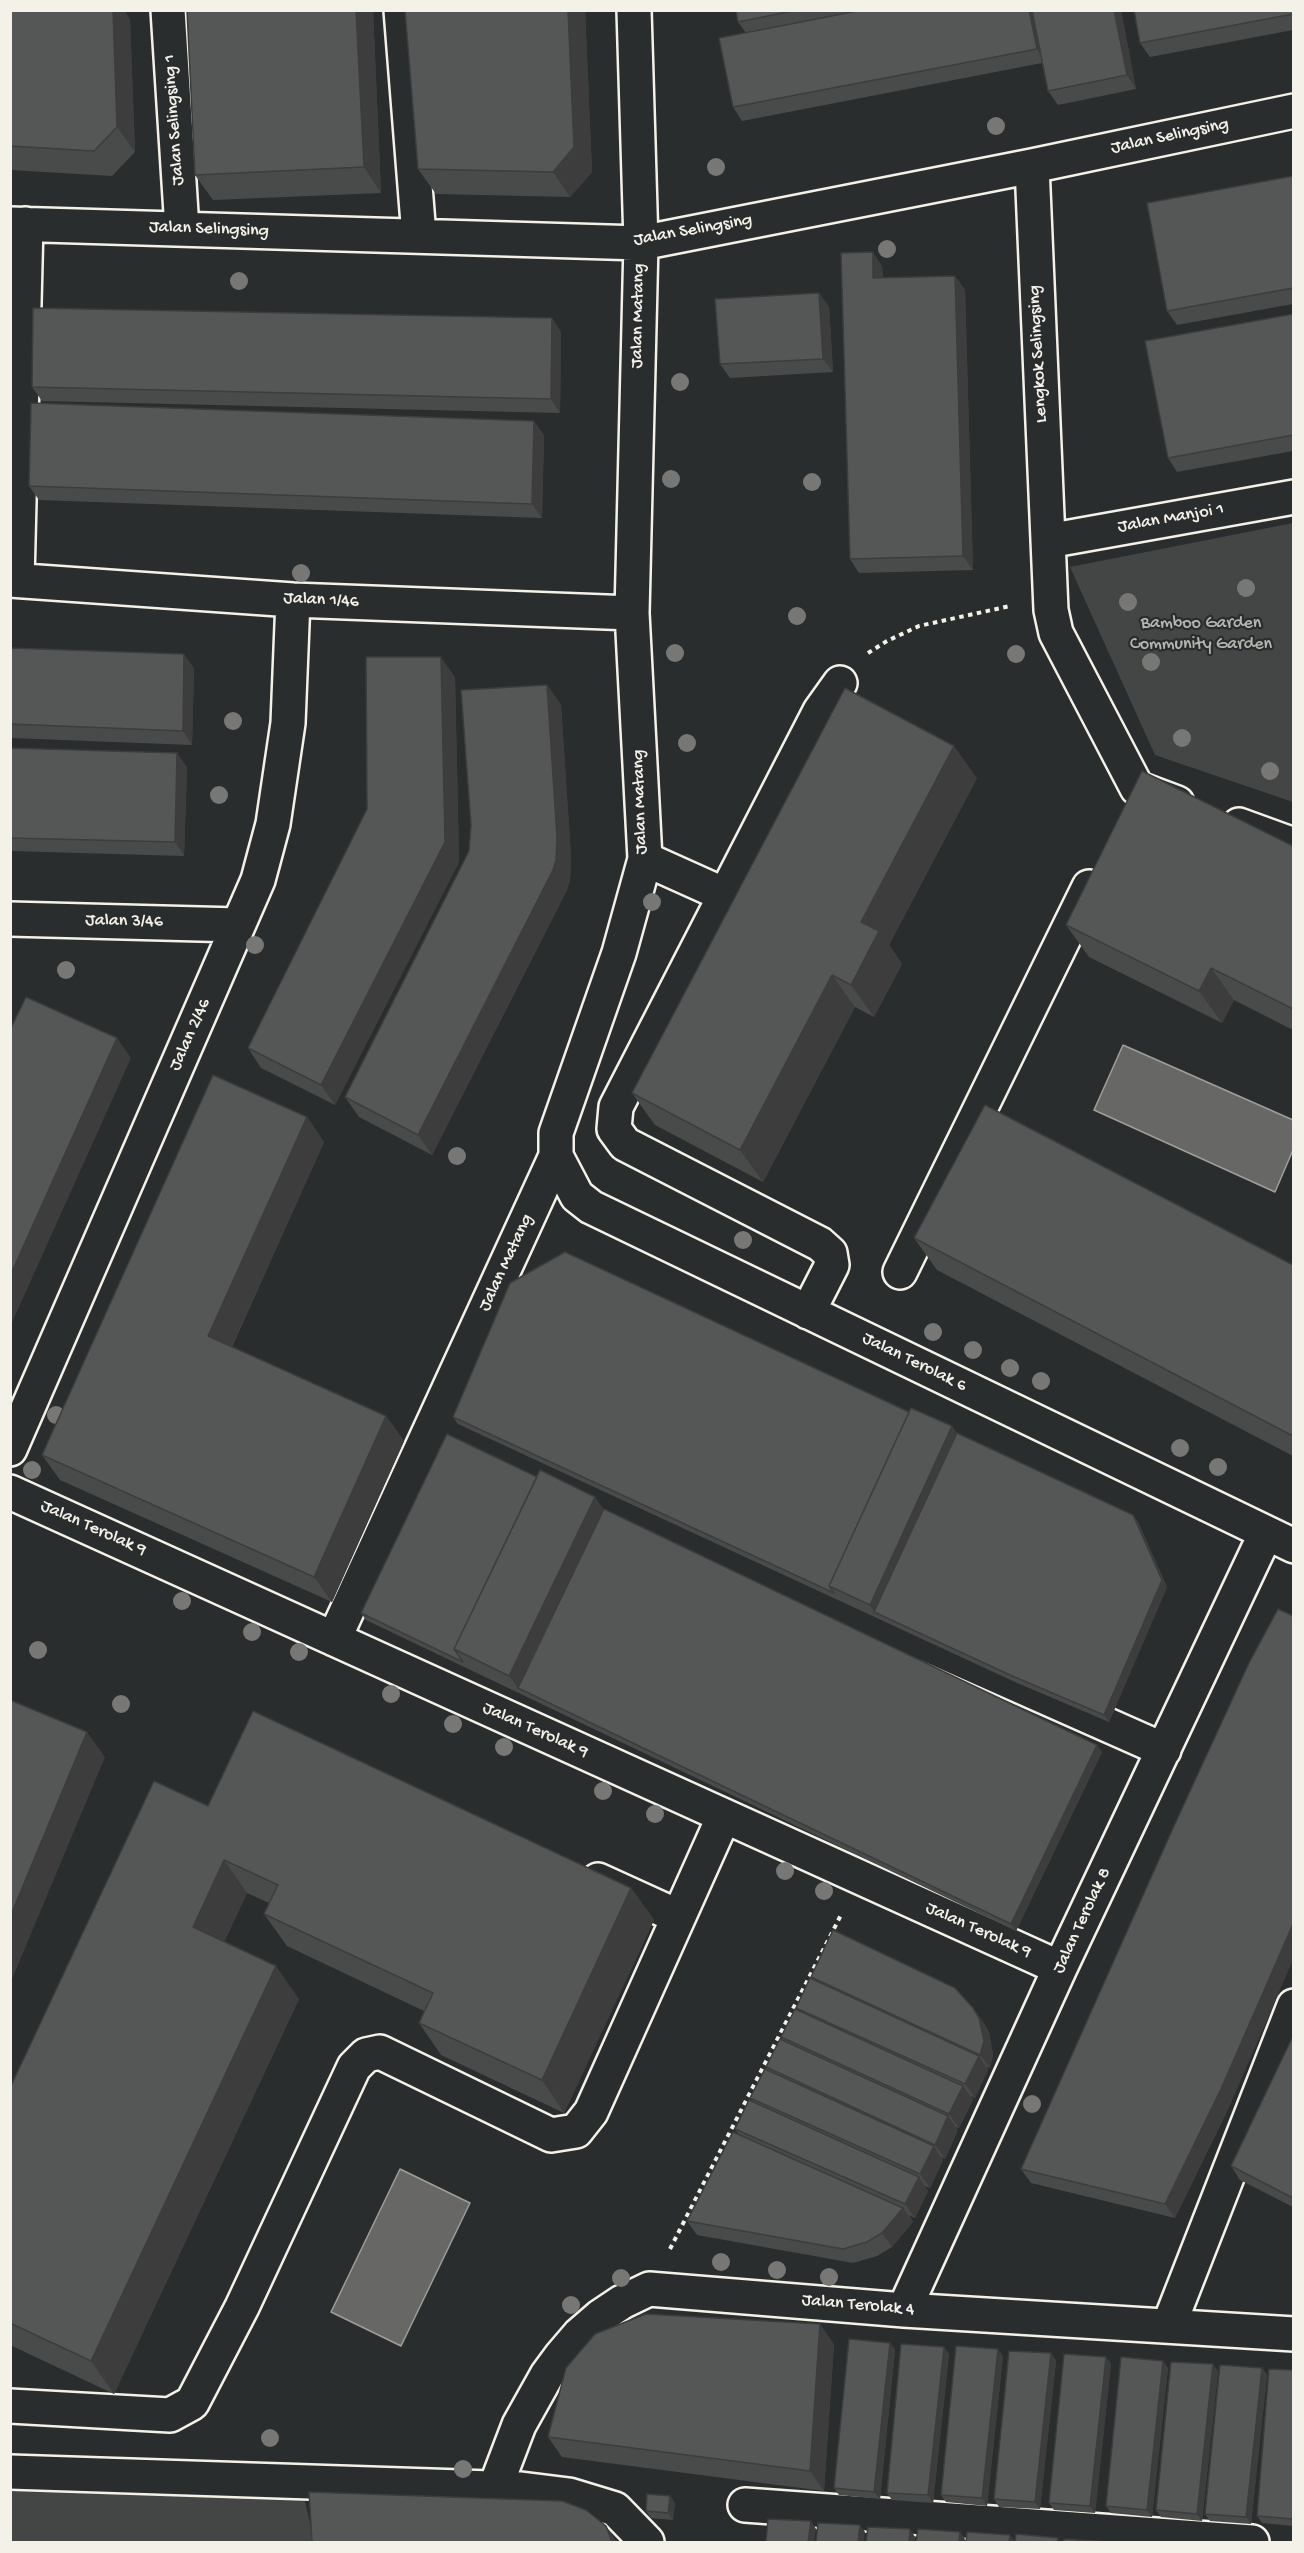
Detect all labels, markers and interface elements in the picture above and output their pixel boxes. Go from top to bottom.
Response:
street label: Jalan Selingsing 1 [160,54,190,186]
street label: Jalan Selingsing [1109,114,1231,160]
street label: Jalan Selingsing [632,210,754,252]
street label: Jalan Selingsing [149,217,269,243]
street label: Jalan Matang [627,263,651,369]
street label: Lengkok Selingsing [1025,285,1053,423]
street label: Jalan Manjoi 1 [1116,499,1226,539]
street label: Jalan 1/46 [283,588,359,614]
park label: Bamboo Garden Community Garden [1130,613,1272,656]
street label: Jalan Matang [628,749,654,855]
street label: Jalan 3/46 [85,911,163,933]
street label: Jalan 2/46 [165,995,217,1075]
street label: Jalan Matang [475,1211,539,1315]
street label: Jalan Terolak 6 [858,1328,970,1398]
street label: Jalan Terolak 9 [37,1496,149,1562]
street label: Jalan Terolak 9 [479,1698,591,1764]
street label: Jalan Terolak 8 [1049,1865,1117,1977]
street label: Jalan Terolak 9 [922,1898,1034,1964]
street label: Jalan Terolak 4 [801,2290,915,2322]

